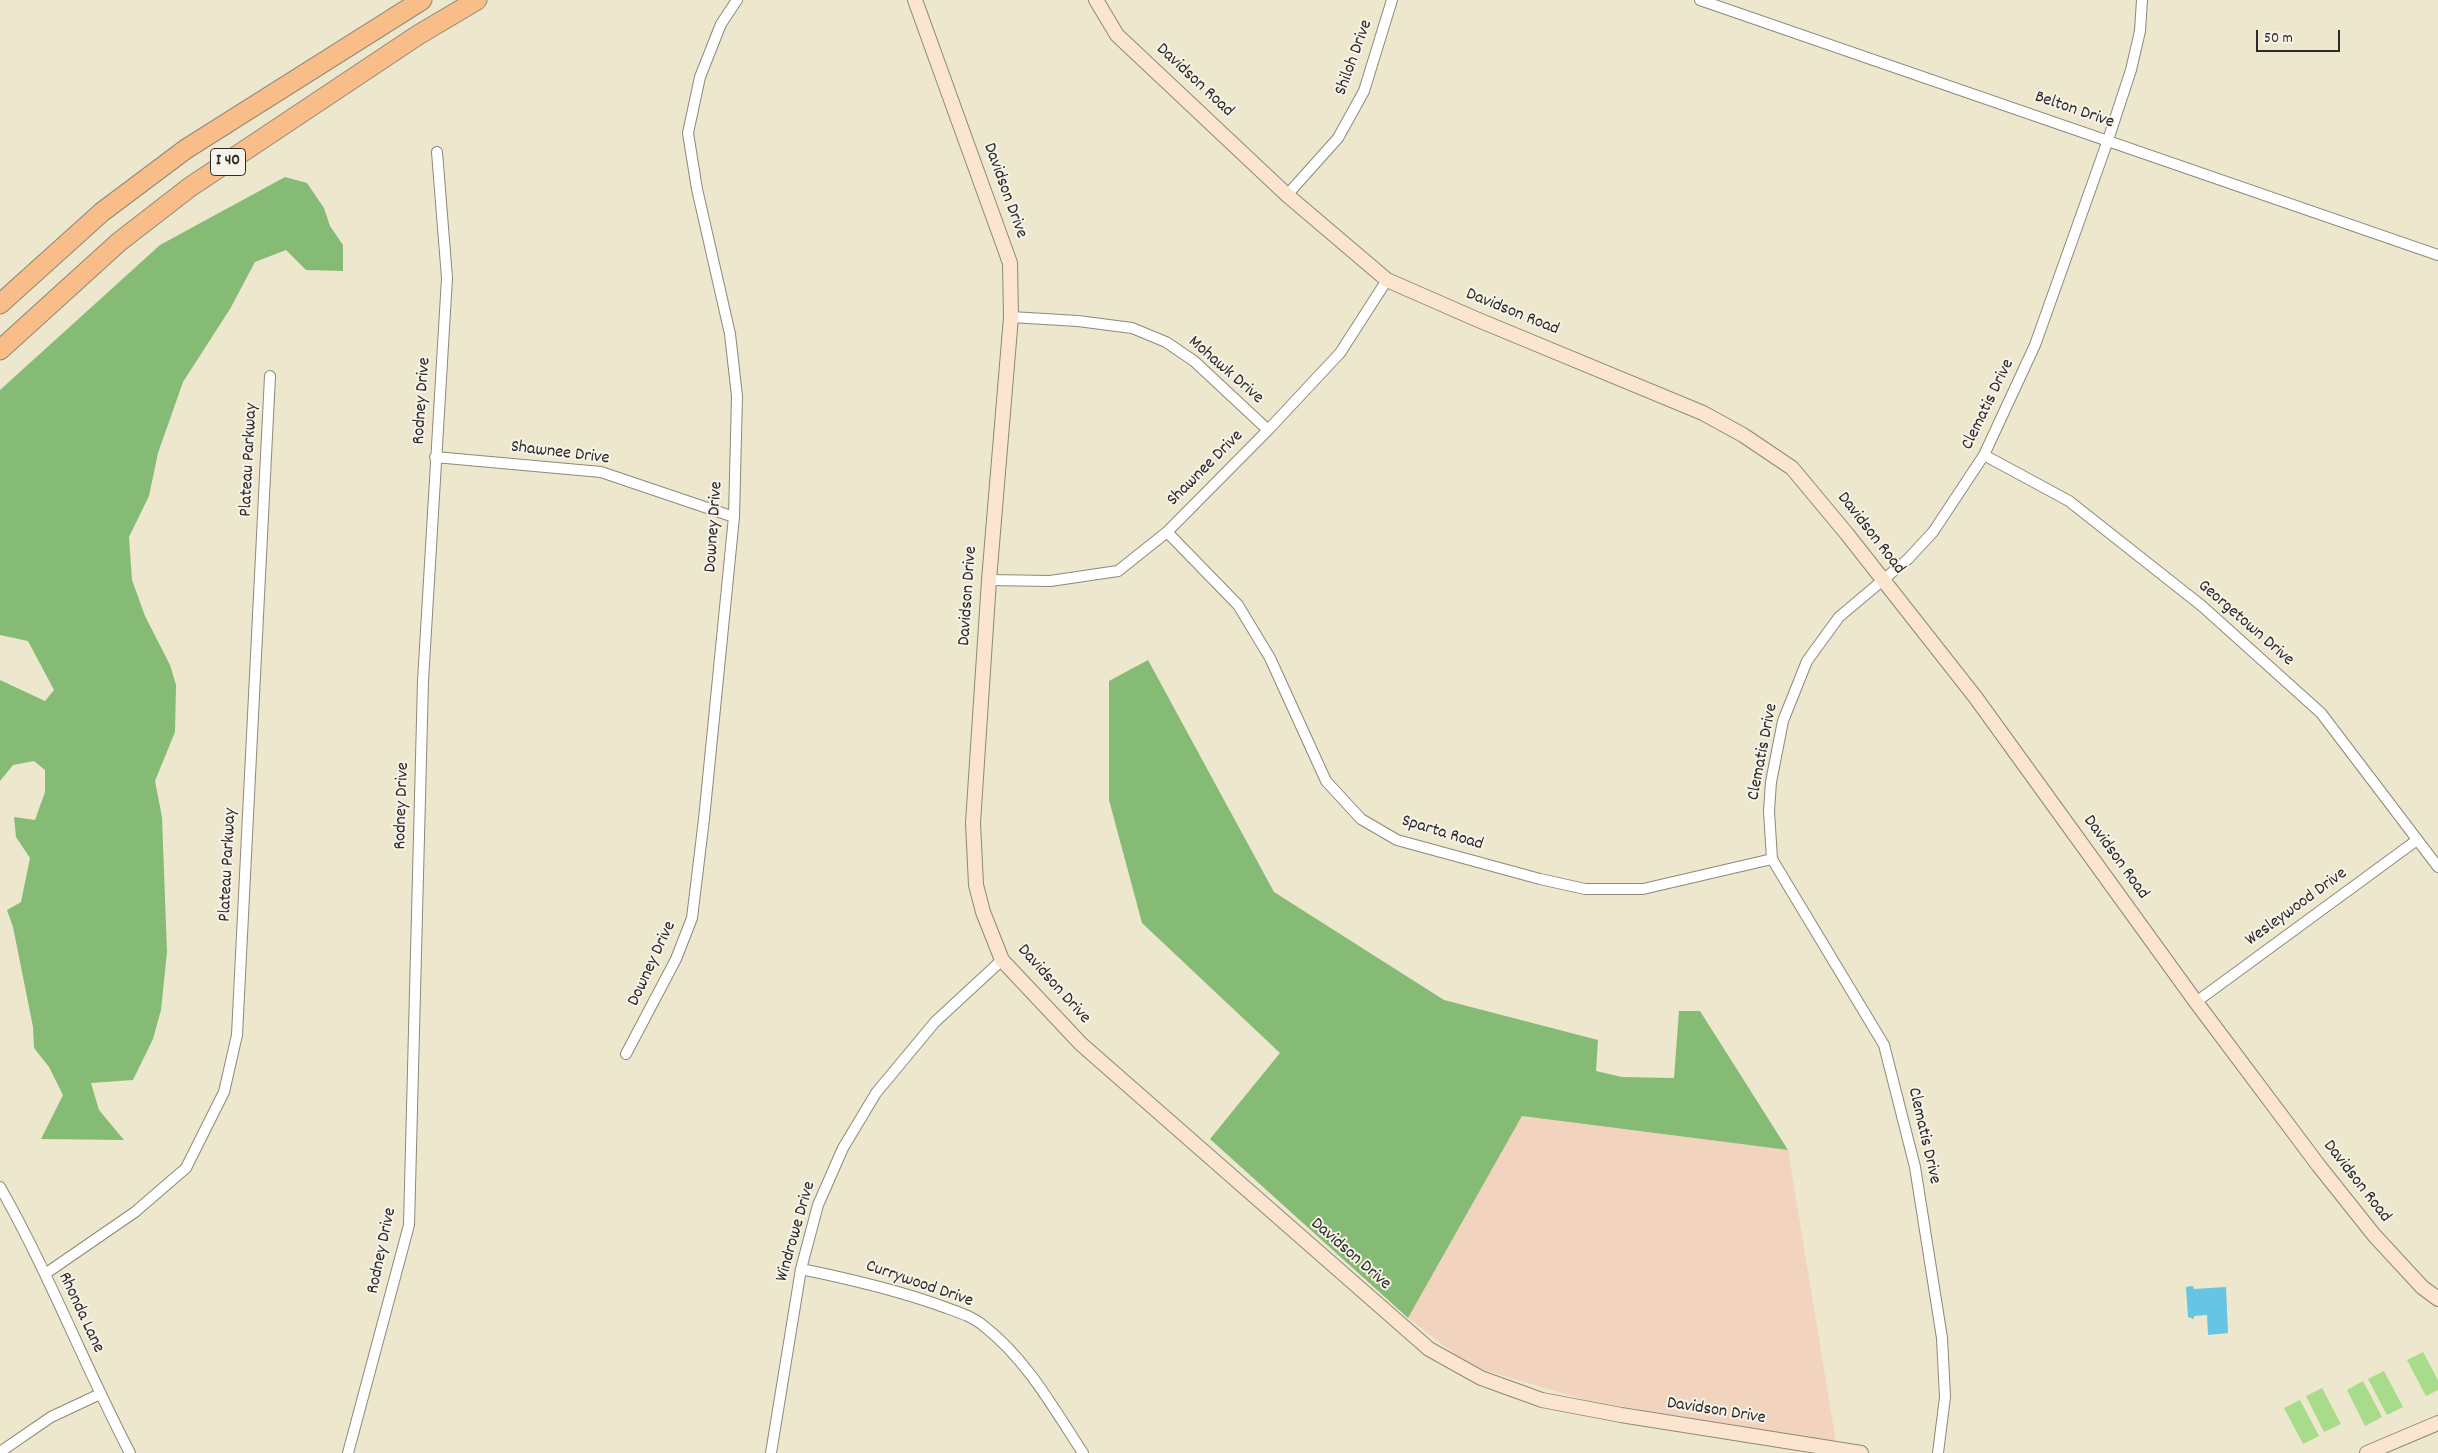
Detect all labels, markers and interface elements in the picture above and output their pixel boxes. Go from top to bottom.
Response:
street label: Shiloh Drive [1331,17,1379,99]
scale bar [2258,20,2342,52]
text: 50 m [2264,28,2293,50]
street label: Davidson Road [1151,39,1237,123]
street label: Belton Drive [2031,87,2117,135]
street label: Davidson Drive [977,140,1031,242]
road number: I 40 [210,148,246,176]
street label: Davidson Road [1462,285,1562,341]
street label: Mohawk Drive [1183,332,1267,410]
street label: Clematis Drive [1958,356,2020,454]
street label: Rodney Drive [409,357,437,445]
street label: Plateau Parkway [236,403,264,517]
street label: Shawnee Drive [1163,426,1249,512]
street label: Shawnee Drive [509,437,611,471]
street label: Downey Drive [701,481,729,573]
street label: Davidson Road [1831,488,1909,580]
street label: Davidson Drive [955,546,983,646]
street label: Georgetown Drive [2192,576,2298,672]
street label: Clematis Drive [1744,702,1784,802]
street label: Rodney Drive [391,762,415,850]
street label: Plateau Parkway [215,808,243,922]
street label: Sparta Road [1399,811,1485,857]
street label: Davidson Road [2077,812,2153,904]
street label: Wesleywood Drive [2242,864,2352,952]
street label: Downey Drive [624,918,682,1010]
street label: Davidson Drive [1012,941,1094,1029]
street label: Clematis Drive [1901,1086,1945,1186]
street label: Davidson Road [2317,1136,2395,1228]
street label: Windrowe Drive [772,1179,822,1285]
street label: Rodney Drive [363,1206,403,1296]
street label: Davidson Drive [1305,1214,1395,1296]
street label: Currywood Drive [862,1257,976,1313]
street label: Rhonda Lane [52,1269,108,1357]
street label: Davidson Drive [1665,1394,1767,1430]

